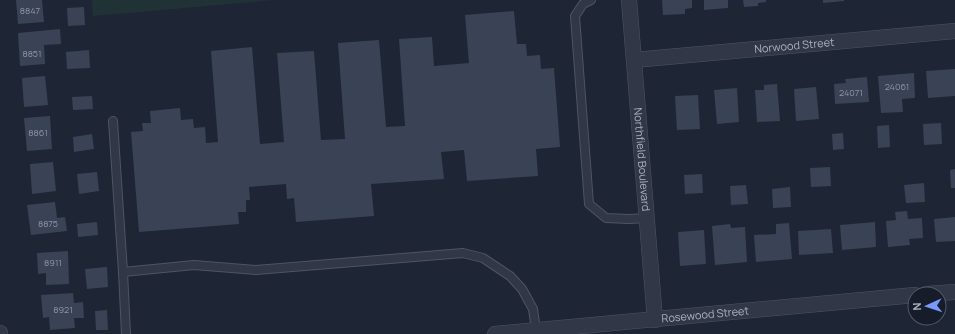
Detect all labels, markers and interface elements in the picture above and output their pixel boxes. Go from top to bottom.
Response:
house number: 8847 [20,4,41,17]
street label: Norwood Street [754,34,835,56]
house number: 8851 [22,47,42,60]
house number: 24061 [885,80,909,93]
house number: 24071 [839,86,863,99]
street label: Northfield Boulevard [631,107,654,212]
house number: 8861 [28,126,48,139]
house number: 8875 [38,217,58,230]
house number: 8911 [44,256,62,269]
north arrow [907,286,947,326]
street label: Rosewood Street [661,302,749,326]
text: N [909,302,924,311]
house number: 8921 [53,303,73,316]

